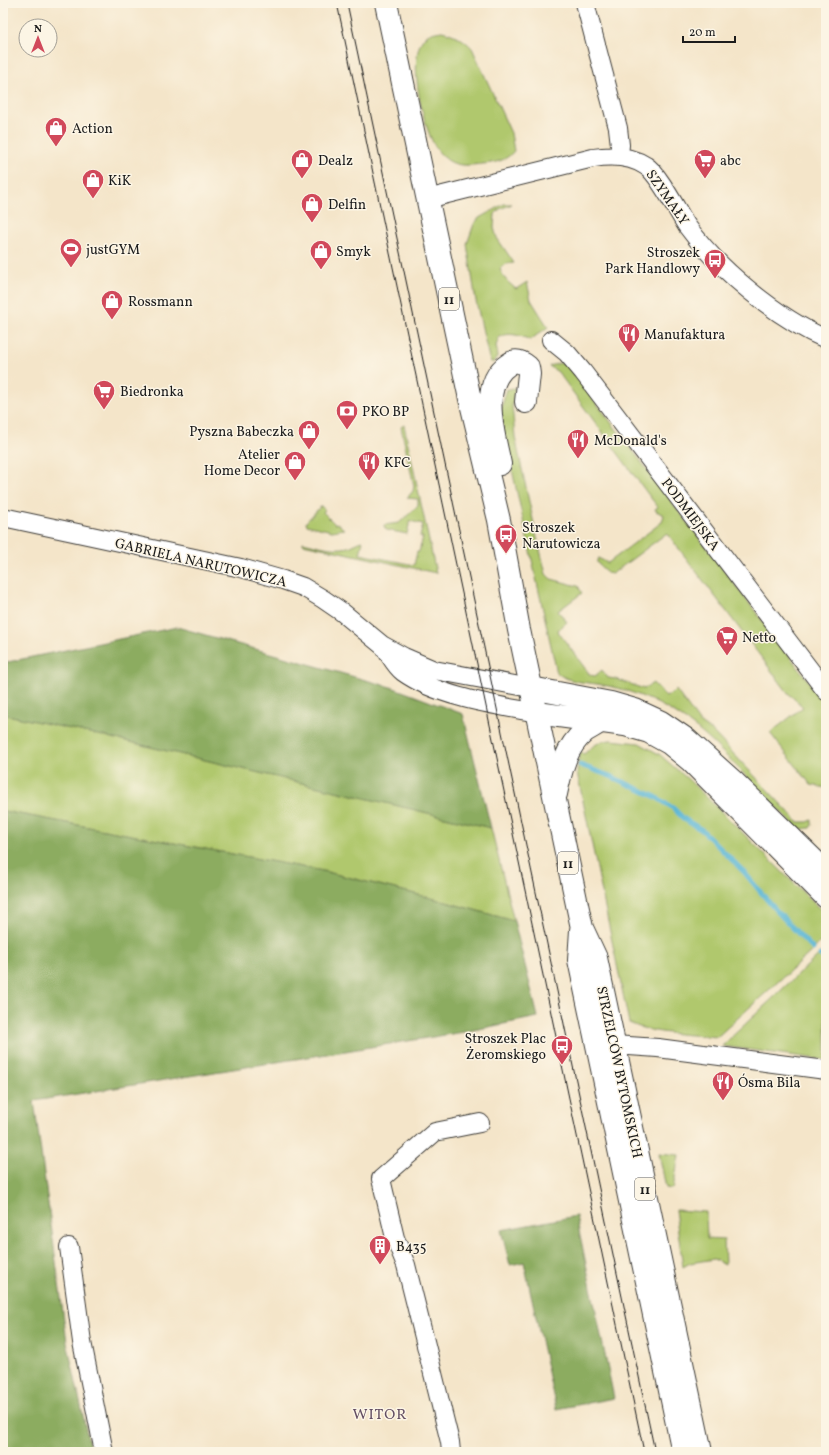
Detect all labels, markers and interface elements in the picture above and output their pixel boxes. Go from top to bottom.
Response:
north arrow [18,18,58,58]
scale bar [683,18,735,44]
text: N [34,22,42,37]
text: 20 m [689,25,716,41]
shop icon: Action [43,115,69,148]
place label: Action [72,120,113,139]
shop icon: Dealz [289,147,315,180]
supermarket icon: abc [692,147,718,180]
place label: Dealz [318,152,353,171]
place label: abc [720,152,741,171]
street label: SZYMAŁY [641,166,693,229]
shop icon: KiK [80,167,106,200]
place label: KiK [108,172,132,191]
shop icon: Delfin [299,191,325,224]
place label: Delfin [328,196,366,215]
sports icon: justGYM [58,236,84,269]
shop icon: Smyk [308,238,334,271]
place label: justGYM [86,241,140,260]
place label: Smyk [336,243,371,262]
place label: Stroszek Park Handlowy [605,244,700,279]
bus stop icon: Stroszek Park Handlowy [702,247,728,280]
shop icon: Rossmann [99,288,125,321]
road number: 11 [439,288,459,310]
place label: Rossmann [128,293,193,312]
restaurant icon: Manufaktura [616,321,642,354]
place label: Manufaktura [644,326,725,345]
supermarket icon: Biedronka [91,378,117,411]
place label: Biedronka [120,383,184,402]
bank icon: PKO BP [334,398,360,431]
place label: PKO BP [362,403,409,422]
shop icon: Pyszna Babeczka [296,418,322,451]
place label: Pyszna Babeczka [189,423,294,442]
restaurant icon: McDonald's [565,427,591,460]
place label: McDonald's [594,432,667,451]
place label: Atelier Home Decor [204,446,280,481]
shop icon: Atelier Home Decor [282,449,308,482]
restaurant icon: KFC [356,449,382,482]
place label: KFC [384,454,411,473]
street label: PODMIEJSKA [656,475,724,555]
place label: Stroszek Narutowicza [522,519,601,554]
bus stop icon: Stroszek Narutowicza [493,522,519,555]
street label: GABRIELA NARUTOWICZA [113,534,289,593]
supermarket icon: Netto [714,624,740,657]
place label: Netto [742,629,776,648]
road number: 11 [558,852,578,874]
street label: STRZELCÓW BYTOMSKICH [591,984,647,1160]
place label: Stroszek Plac Żeromskiego [464,1030,546,1065]
bus stop icon: Stroszek Plac Żeromskiego [549,1033,575,1066]
restaurant icon: Ósma Bila [710,1069,736,1102]
place label: Ósma Bila [738,1073,801,1093]
road number: 11 [635,1178,655,1200]
building icon: B435 [367,1233,393,1266]
place label: B435 [396,1238,426,1257]
district label: WITOR [353,1405,407,1426]

